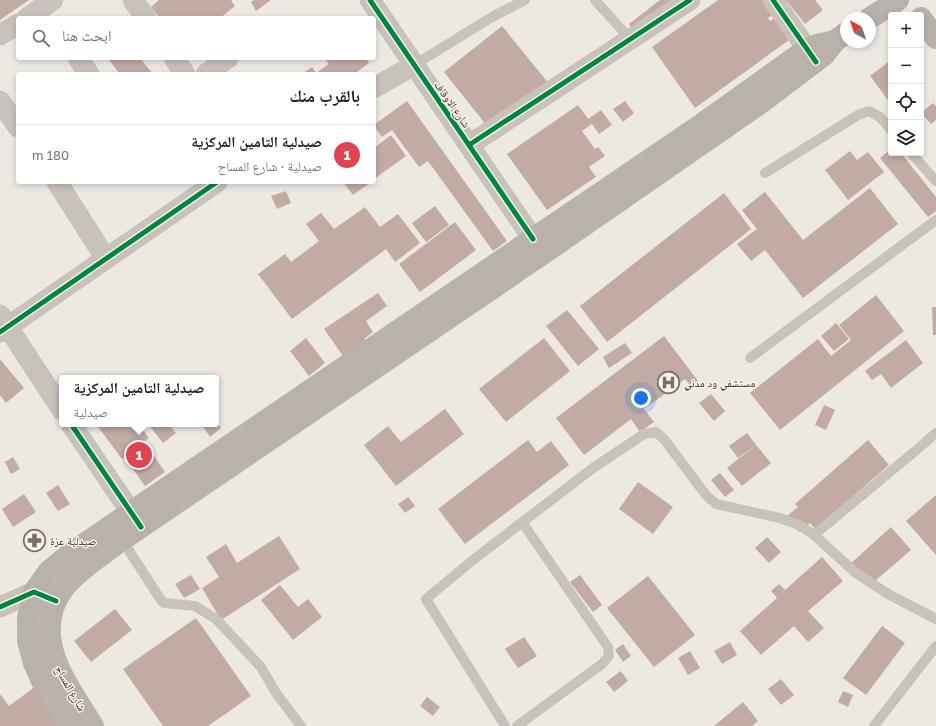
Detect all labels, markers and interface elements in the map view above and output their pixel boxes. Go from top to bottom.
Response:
north arrow [840,12,876,48]
map controls [888,12,924,156]
button: + [888,12,924,48]
search box [16,16,376,60]
text: ابحث هنا [62,26,112,44]
icon: search [30,27,52,49]
button: − [888,48,924,84]
street label: شارع الاوقاف [431,78,474,130]
button: locate [888,84,924,120]
text: بالقرب منك [289,85,360,106]
button: layers [888,120,924,156]
text: صيدلية التامين المركزية [191,132,322,150]
text: 180 m [32,147,69,163]
text: 1 [344,147,350,163]
text: صيدلية · شارع المساح [218,158,322,174]
hospital icon: مستشفي ود مدني [656,369,682,395]
popup [59,375,219,427]
place label: مستشفي ود مدني [684,376,755,391]
text: صيدلية التامين المركزية [74,378,204,396]
your location [631,388,651,408]
text: صيدلية [74,404,108,420]
pin: 1 [126,440,152,470]
pharmacy icon: صيدلية عزة [22,527,48,553]
place label: صيدلية عزة [50,534,96,547]
street label: شارع المساح [52,663,89,714]

